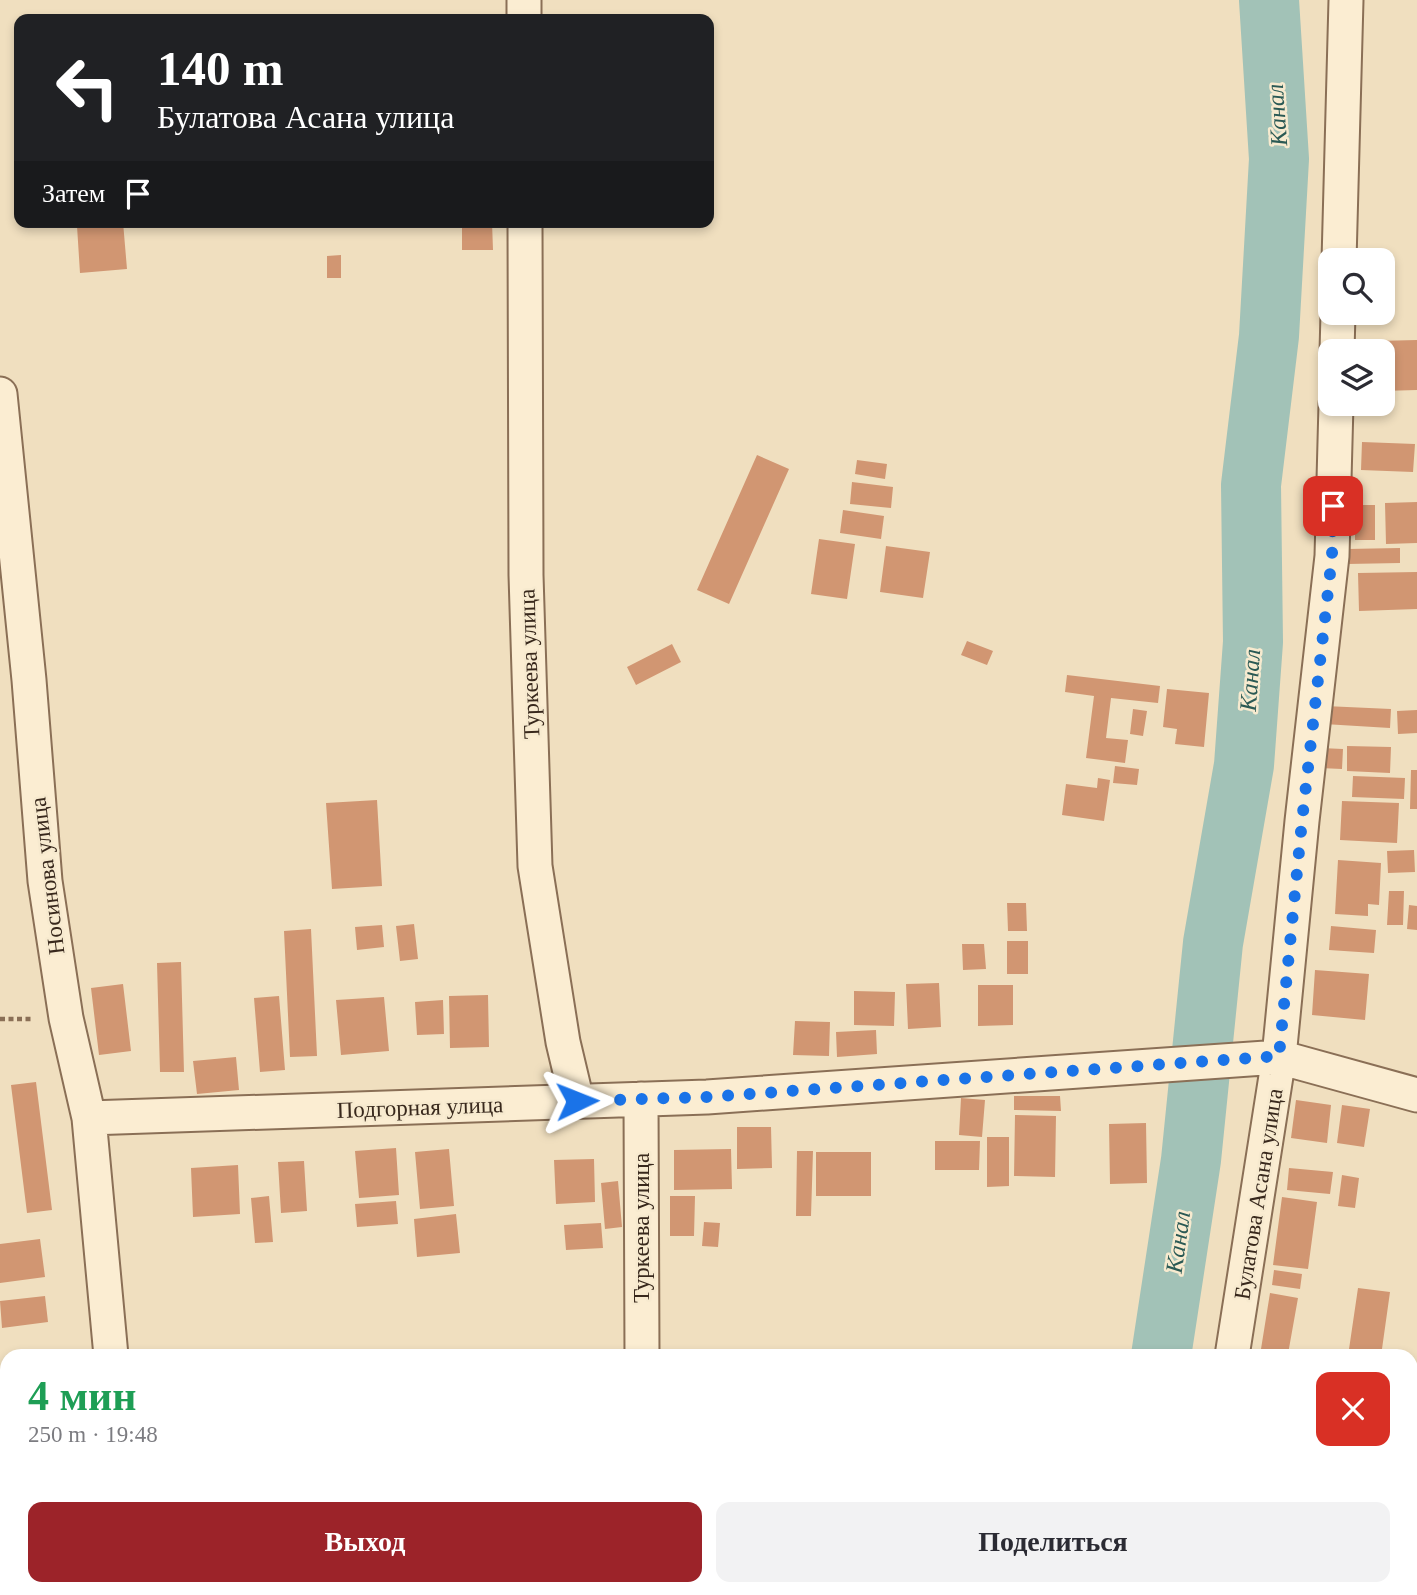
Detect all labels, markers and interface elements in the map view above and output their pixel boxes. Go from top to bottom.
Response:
text: 140 m [157,41,284,96]
icon: left [42,42,133,133]
water label: Канал [1262,83,1292,148]
text: Булатова Асана улица [157,99,454,135]
icon: arrive [119,175,157,213]
text: Затем [42,179,105,208]
map controls [1318,248,1395,416]
button: search [1318,248,1395,325]
button: layers [1318,339,1395,416]
pin [1303,476,1363,536]
icon: arrive [1314,487,1352,525]
street label: Туркеева улица [514,588,545,739]
water label: Канал [1235,648,1265,713]
street label: Носинова улица [25,796,70,956]
position arrow [540,1064,614,1138]
street label: Булатова Асана улица [1229,1087,1288,1302]
street label: Подгорная улица [336,1092,504,1123]
street label: Туркеева улица [629,1153,654,1303]
water label: Канал [1161,1209,1195,1276]
button: close [1316,1372,1390,1446]
text: 4 мин [28,1373,137,1419]
text: 250 m · 19:48 [28,1422,158,1447]
button: Выход [28,1502,702,1582]
button: Поделиться [716,1502,1390,1582]

